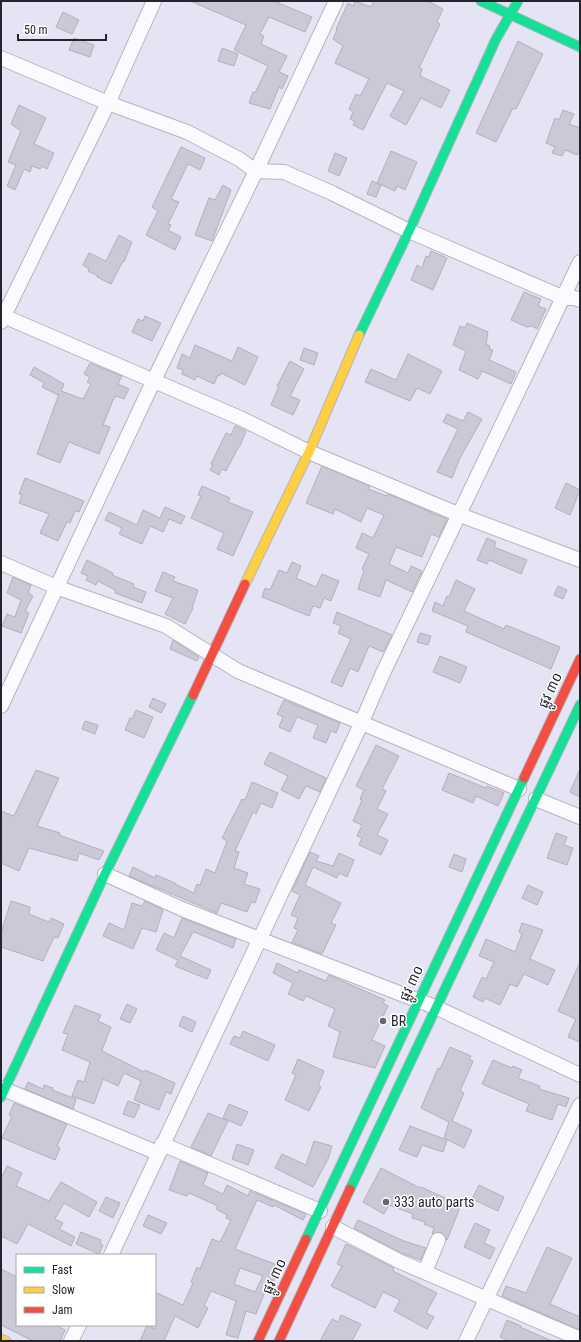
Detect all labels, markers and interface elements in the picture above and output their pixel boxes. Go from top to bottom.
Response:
scale bar [18,16,106,42]
text: 50 m [24,23,48,37]
street label: ផ្លូវ ៣០ [535,670,569,712]
street label: ផ្លូវ ៣០ [396,963,430,1005]
place label: BR [391,1013,407,1029]
marker: BR [378,1016,388,1026]
place label: 333 auto parts [394,1194,474,1210]
marker: 333 auto parts [381,1197,391,1207]
legend [16,1254,156,1326]
street label: ផ្លូវ ៣០ [259,1256,293,1298]
text: Fast [52,1263,73,1277]
text: Slow [52,1283,75,1297]
text: Jam [52,1303,73,1317]

